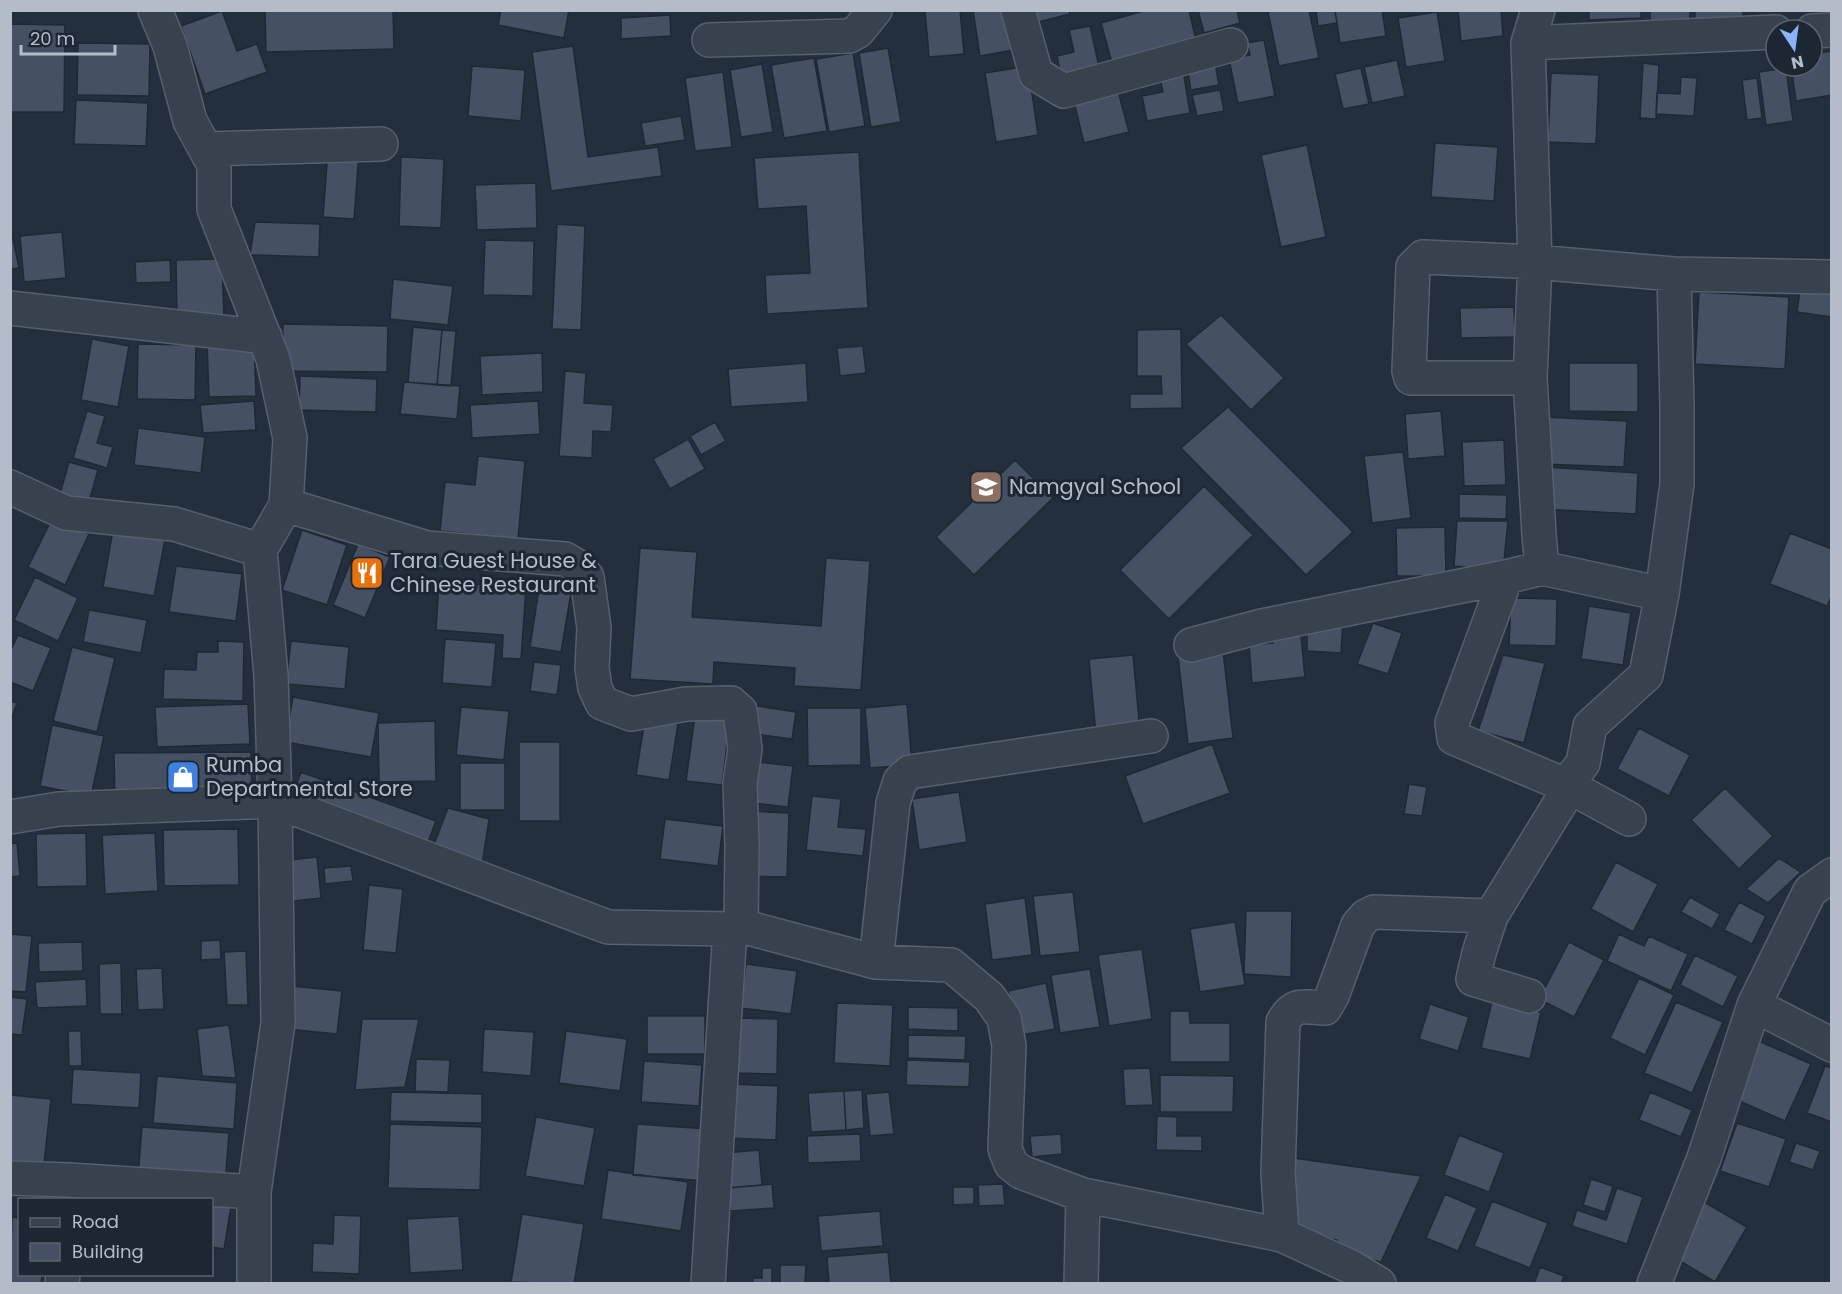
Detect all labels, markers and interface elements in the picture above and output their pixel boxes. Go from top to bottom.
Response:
scale bar [21,18,116,56]
north arrow [1764,18,1824,78]
text: 20 m [30,26,75,51]
text: N [1789,50,1806,75]
school or university icon: Namgyal School [968,469,1004,505]
place label: Namgyal School [1009,472,1181,501]
place label: Tara Guest House & Chinese Restaurant [390,546,597,599]
restaurant icon: Tara Guest House & Chinese Restaurant [349,555,385,591]
place label: Rumba Departmental Store [206,750,413,803]
shop icon: Rumba Departmental Store [165,759,201,795]
legend [18,1198,213,1276]
text: Road [72,1209,119,1234]
text: Building [72,1239,144,1264]

